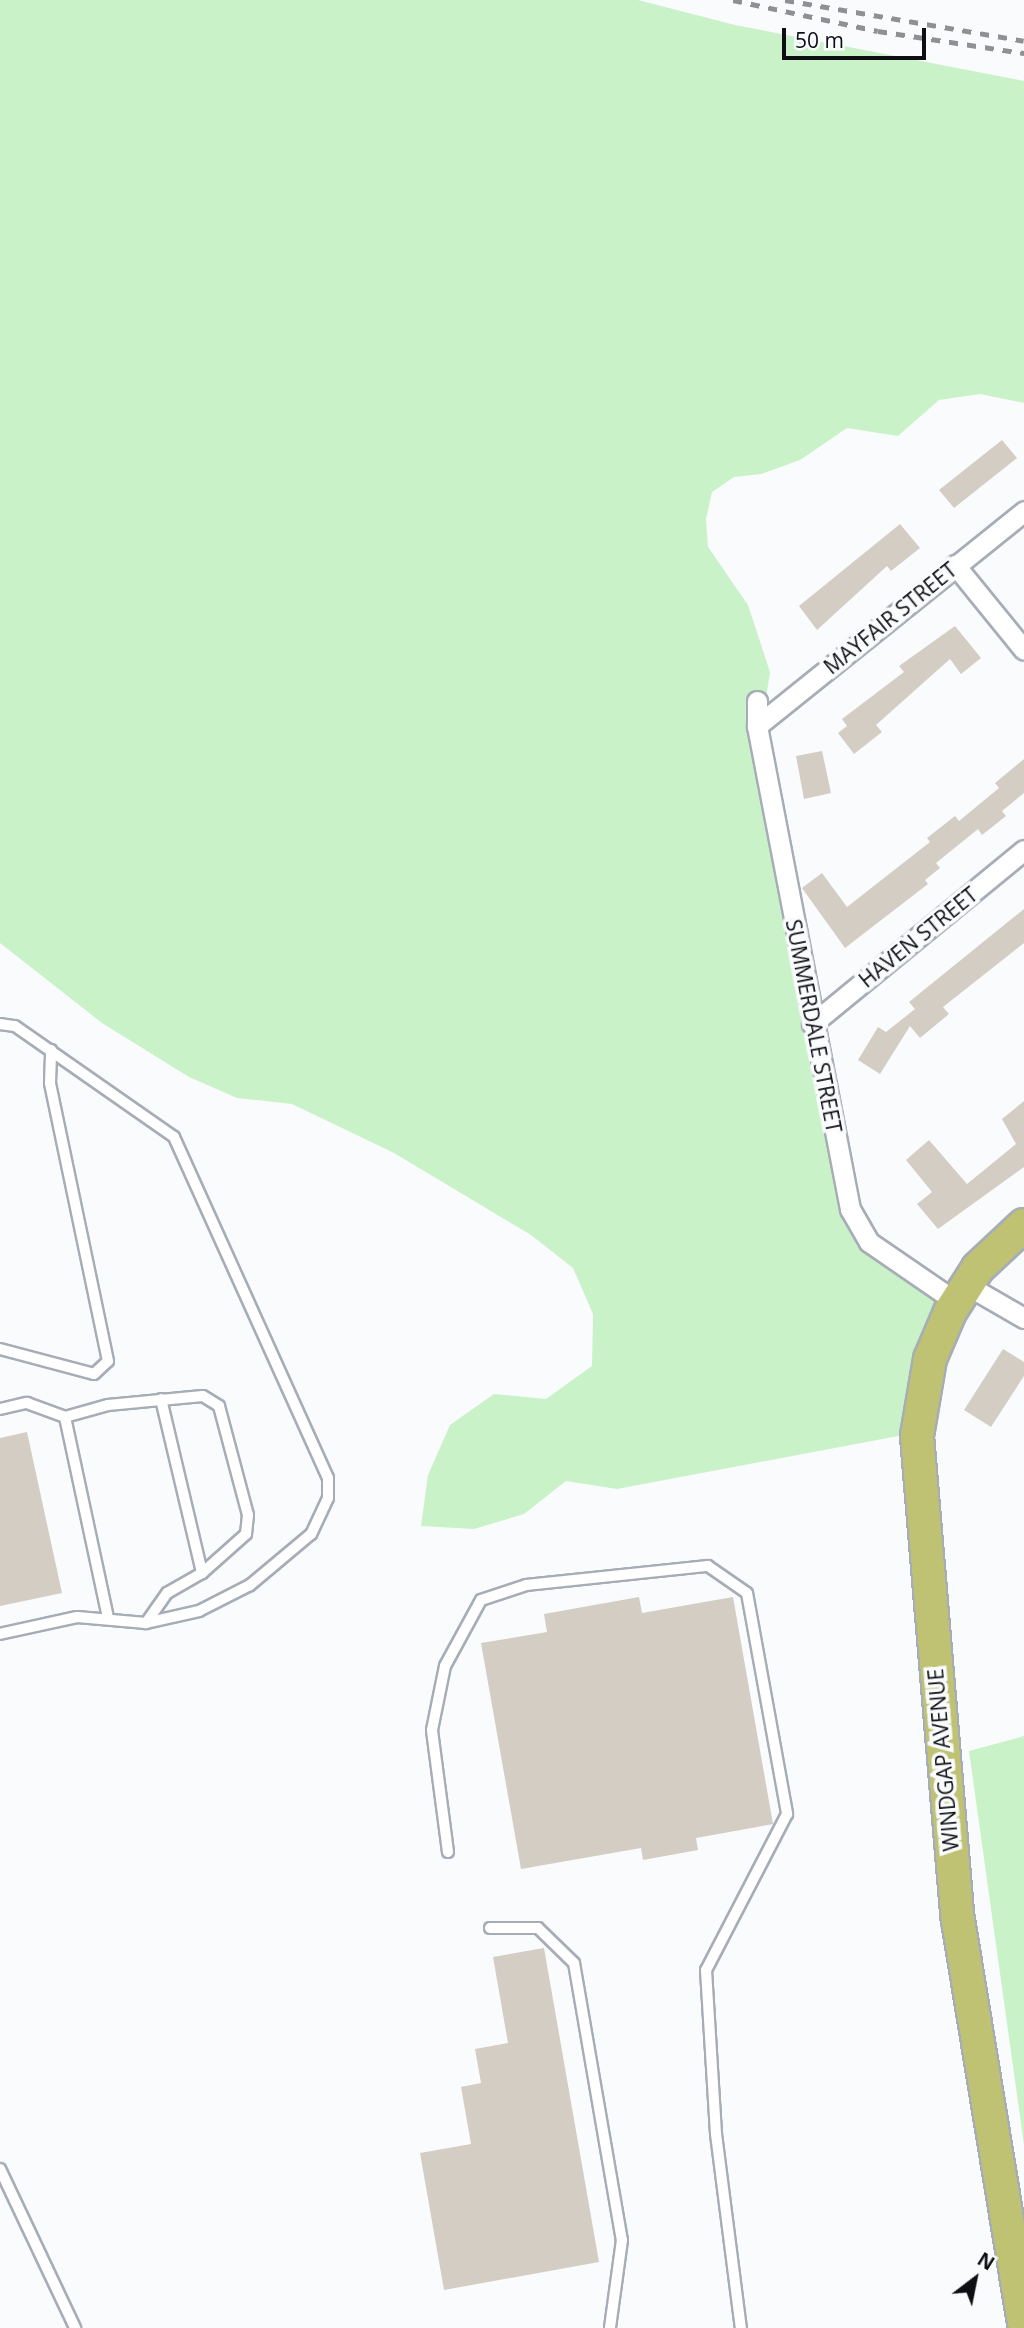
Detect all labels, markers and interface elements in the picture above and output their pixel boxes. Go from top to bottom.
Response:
scale bar [786,14,930,58]
text: 50 m [795,26,844,54]
street label: MAYFAIR STREET [819,557,961,679]
street label: HAVEN STREET [854,882,982,992]
street label: SUMMERDALE STREET [781,917,847,1135]
street label: WINDGAP AVENUE [922,1668,964,1852]
north arrow [940,2244,1010,2314]
text: N [973,2246,1000,2276]

